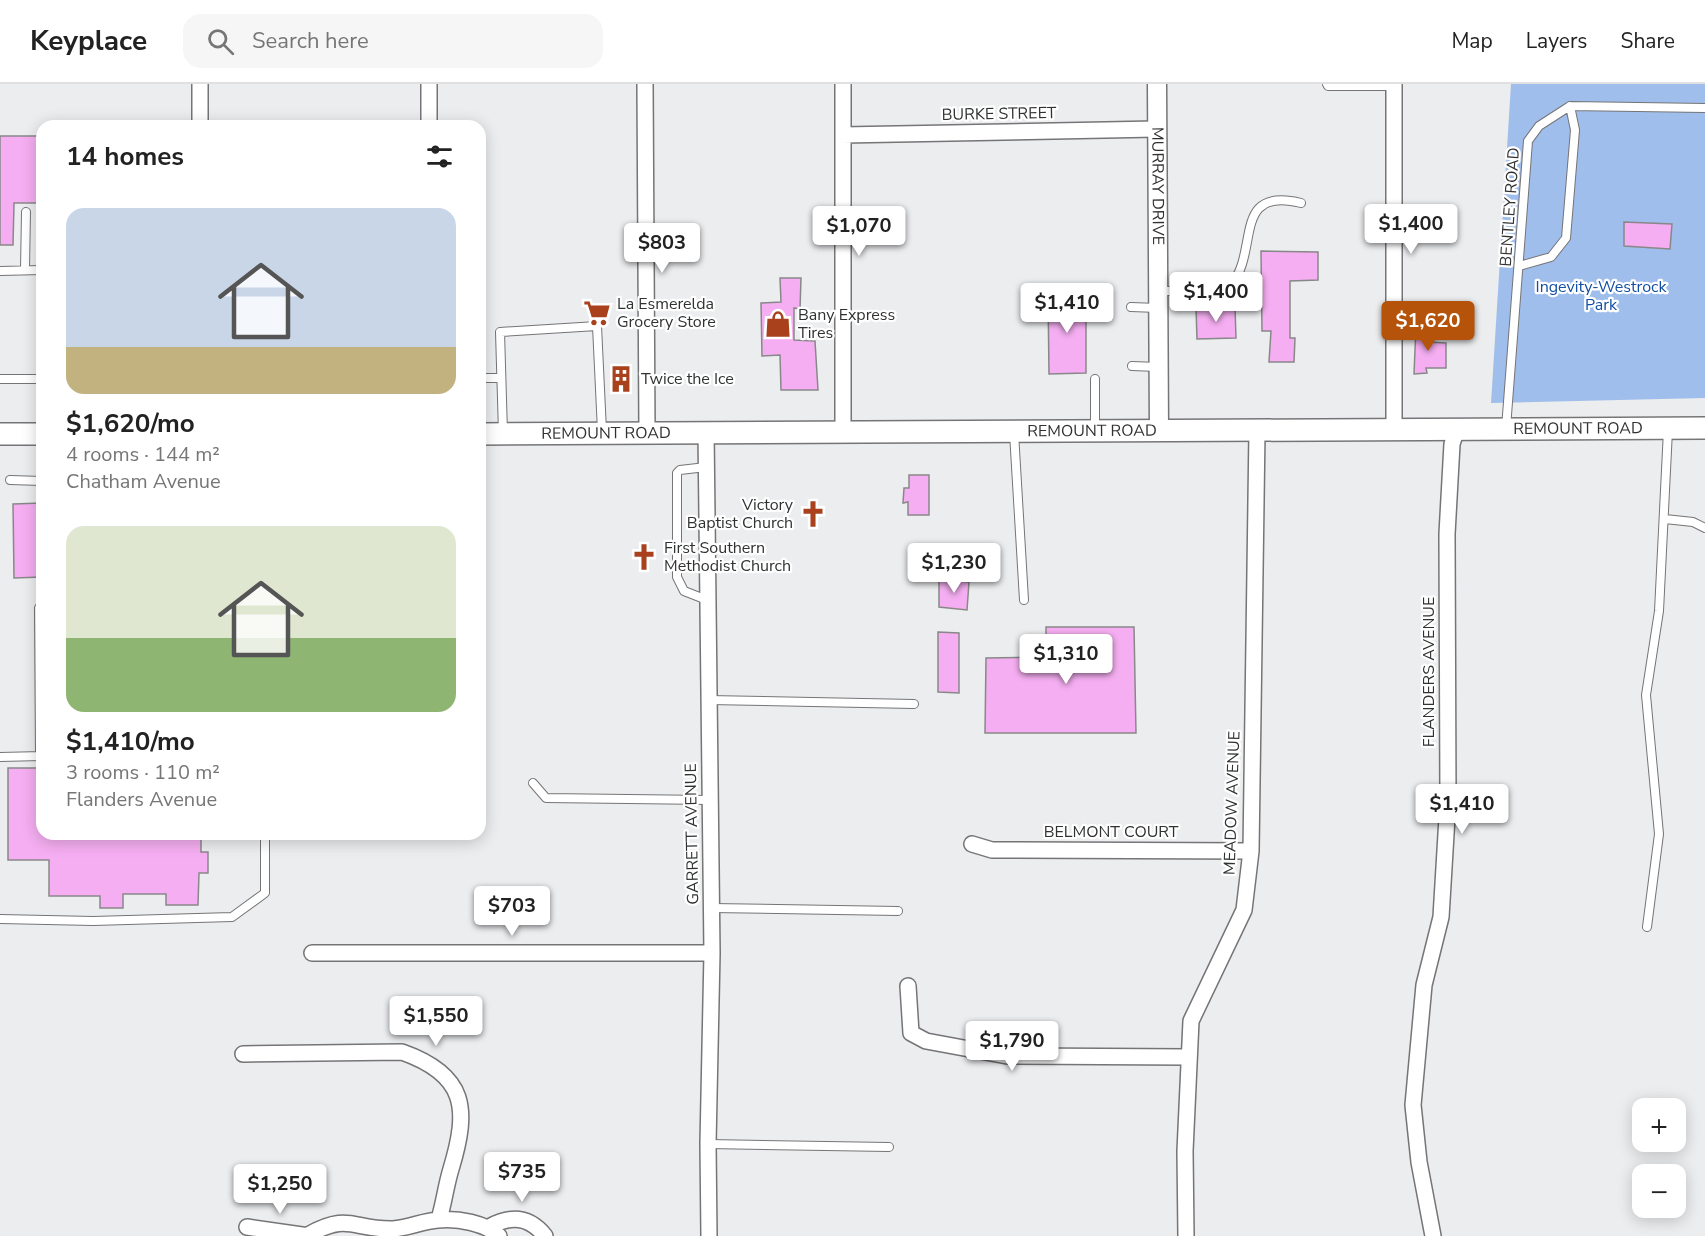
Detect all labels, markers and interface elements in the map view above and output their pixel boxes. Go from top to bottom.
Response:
search box [183,14,603,68]
text: Keyplace [30,22,147,60]
icon: search [204,25,237,58]
text: Search here [252,26,369,56]
text: Map [1451,27,1493,55]
text: Layers [1526,27,1587,55]
text: Share [1620,27,1675,55]
street label: BURKE STREET [942,102,1057,126]
street label: MURRAY DRIVE [1146,127,1169,245]
text: 14 homes [66,139,184,174]
icon: filters [423,140,456,173]
street label: BENTLEY ROAD [1495,147,1525,267]
pin: $1,400 [1362,204,1460,255]
pin: $1,070 [810,206,908,257]
text: $1,400 [1379,210,1443,237]
text: $1,070 [827,212,891,239]
pin: $803 [626,223,698,274]
text: $803 [638,229,686,256]
icon: home [207,247,315,355]
pin: $1,400 [1167,272,1265,323]
park label: Ingevity-Westrock Park [1536,276,1667,316]
text: $1,400 [1184,278,1248,305]
pin: $1,410 [1018,283,1116,334]
text: $1,410 [1035,289,1099,316]
place label: La Esmerelda Grocery Store [617,293,716,333]
supermarket icon: La Esmerelda Grocery Store [582,298,612,328]
pin: $1,620 [1379,301,1477,352]
place label: Bany Express Tires [798,304,895,344]
text: $1,620 [1396,307,1460,334]
shop icon: Bany Express Tires [763,309,793,339]
building icon: Twice the Ice [606,364,636,394]
place label: Twice the Ice [641,368,734,390]
text: $1,620/mo [66,406,195,441]
street label: REMOUNT ROAD [1513,417,1643,440]
street label: REMOUNT ROAD [1027,420,1157,442]
street label: REMOUNT ROAD [541,422,671,445]
text: 4 rooms · 144 m² [66,441,220,468]
text: Chatham Avenue [66,468,221,495]
place label: Victory Baptist Church [687,494,794,534]
church icon: Victory Baptist Church [798,499,828,529]
place label: First Southern Methodist Church [664,537,791,577]
church icon: First Southern Methodist Church [629,542,659,572]
pin: $1,230 [905,543,1003,594]
text: $1,230 [922,549,986,576]
icon: home [207,565,315,673]
street label: FLANDERS AVENUE [1418,597,1440,747]
pin: $1,310 [1017,634,1115,685]
text: $1,310 [1034,640,1098,667]
text: $1,410/mo [66,724,195,759]
street label: MEADOW AVENUE [1218,731,1246,875]
text: 3 rooms · 110 m² [66,759,220,786]
street label: GARRETT AVENUE [680,763,704,905]
pin: $1,410 [1413,784,1511,835]
text: Flanders Avenue [66,786,217,813]
text: $1,410 [1430,790,1494,817]
street label: BELMONT COURT [1044,821,1179,843]
pin: $703 [476,886,548,937]
text: $703 [488,892,536,919]
pin: $1,550 [387,996,485,1047]
text: $1,550 [404,1002,468,1029]
pin: $1,790 [963,1021,1061,1072]
text: $1,790 [980,1027,1044,1054]
map controls [1632,1098,1686,1218]
button: + [1632,1098,1686,1152]
pin: $735 [486,1152,558,1203]
text: $735 [498,1158,546,1185]
pin: $1,250 [231,1164,329,1215]
button: − [1632,1164,1686,1218]
text: $1,250 [248,1170,312,1197]

